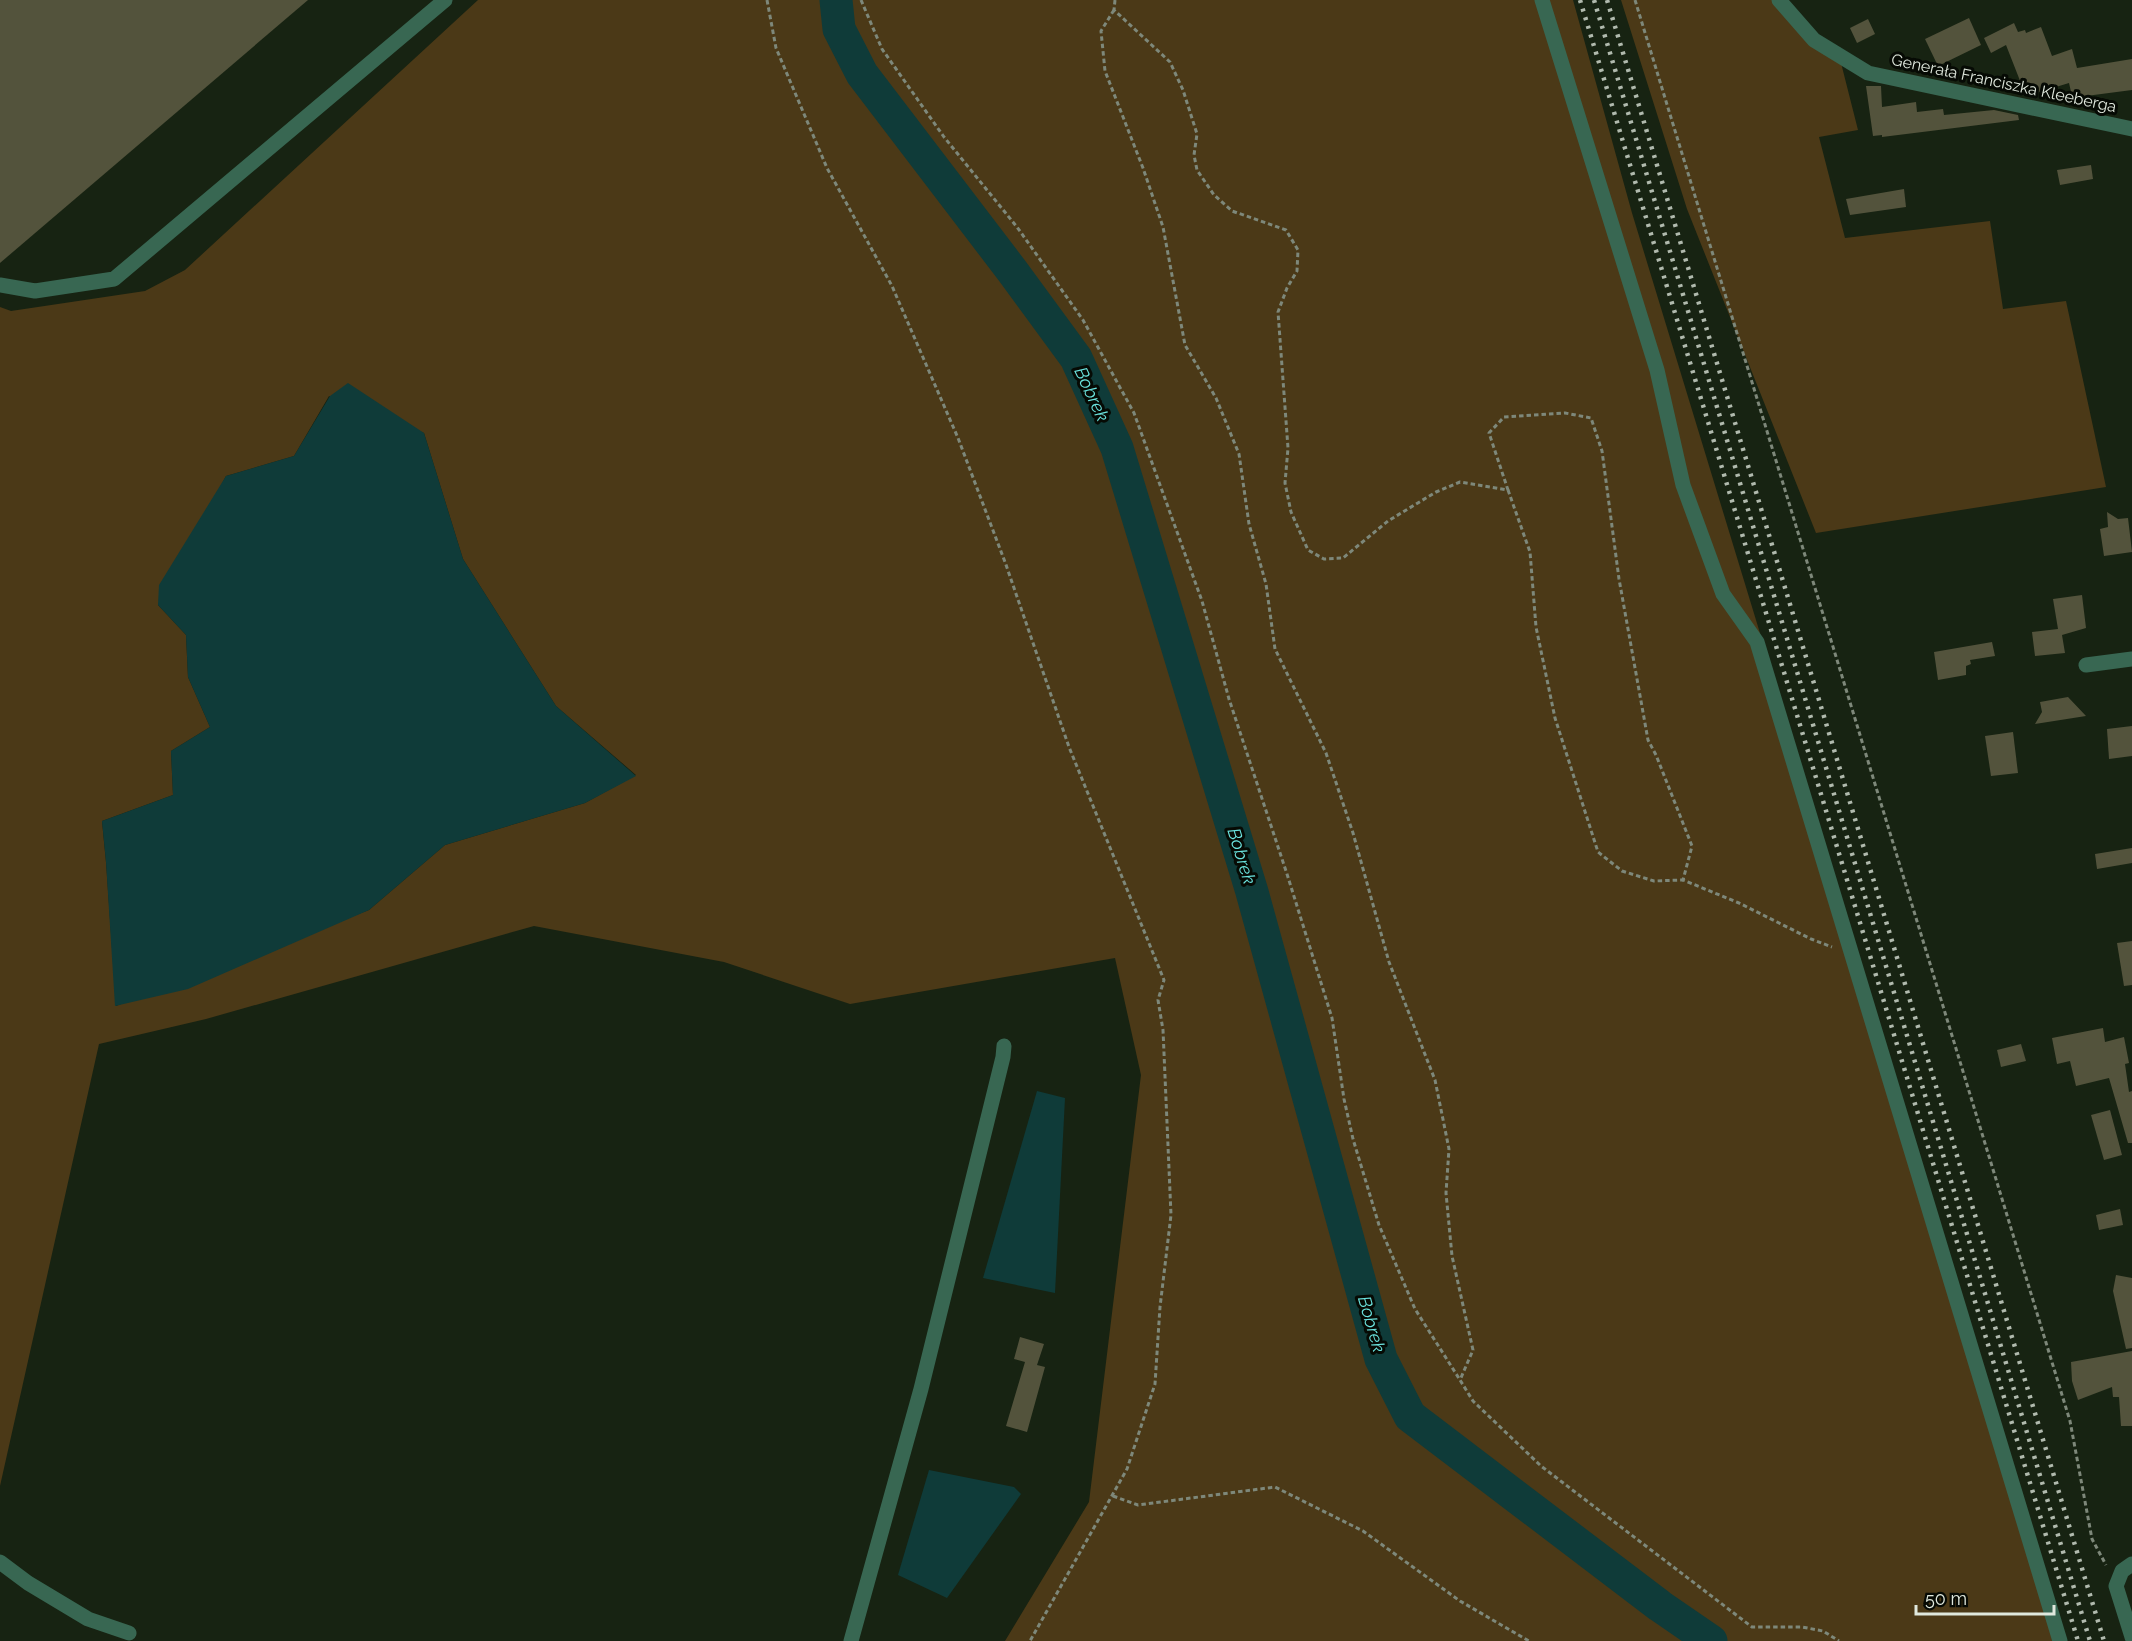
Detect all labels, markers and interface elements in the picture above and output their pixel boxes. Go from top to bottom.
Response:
street label: Generała Franciszka Kleeberga [1890,50,2118,116]
water label: Bobrek [1070,363,1114,425]
water label: Bobrek [1224,825,1261,887]
water label: Bobrek [1354,1293,1390,1355]
scale bar [1916,1578,2054,1616]
text: 50 m [1925,1588,1967,1609]

